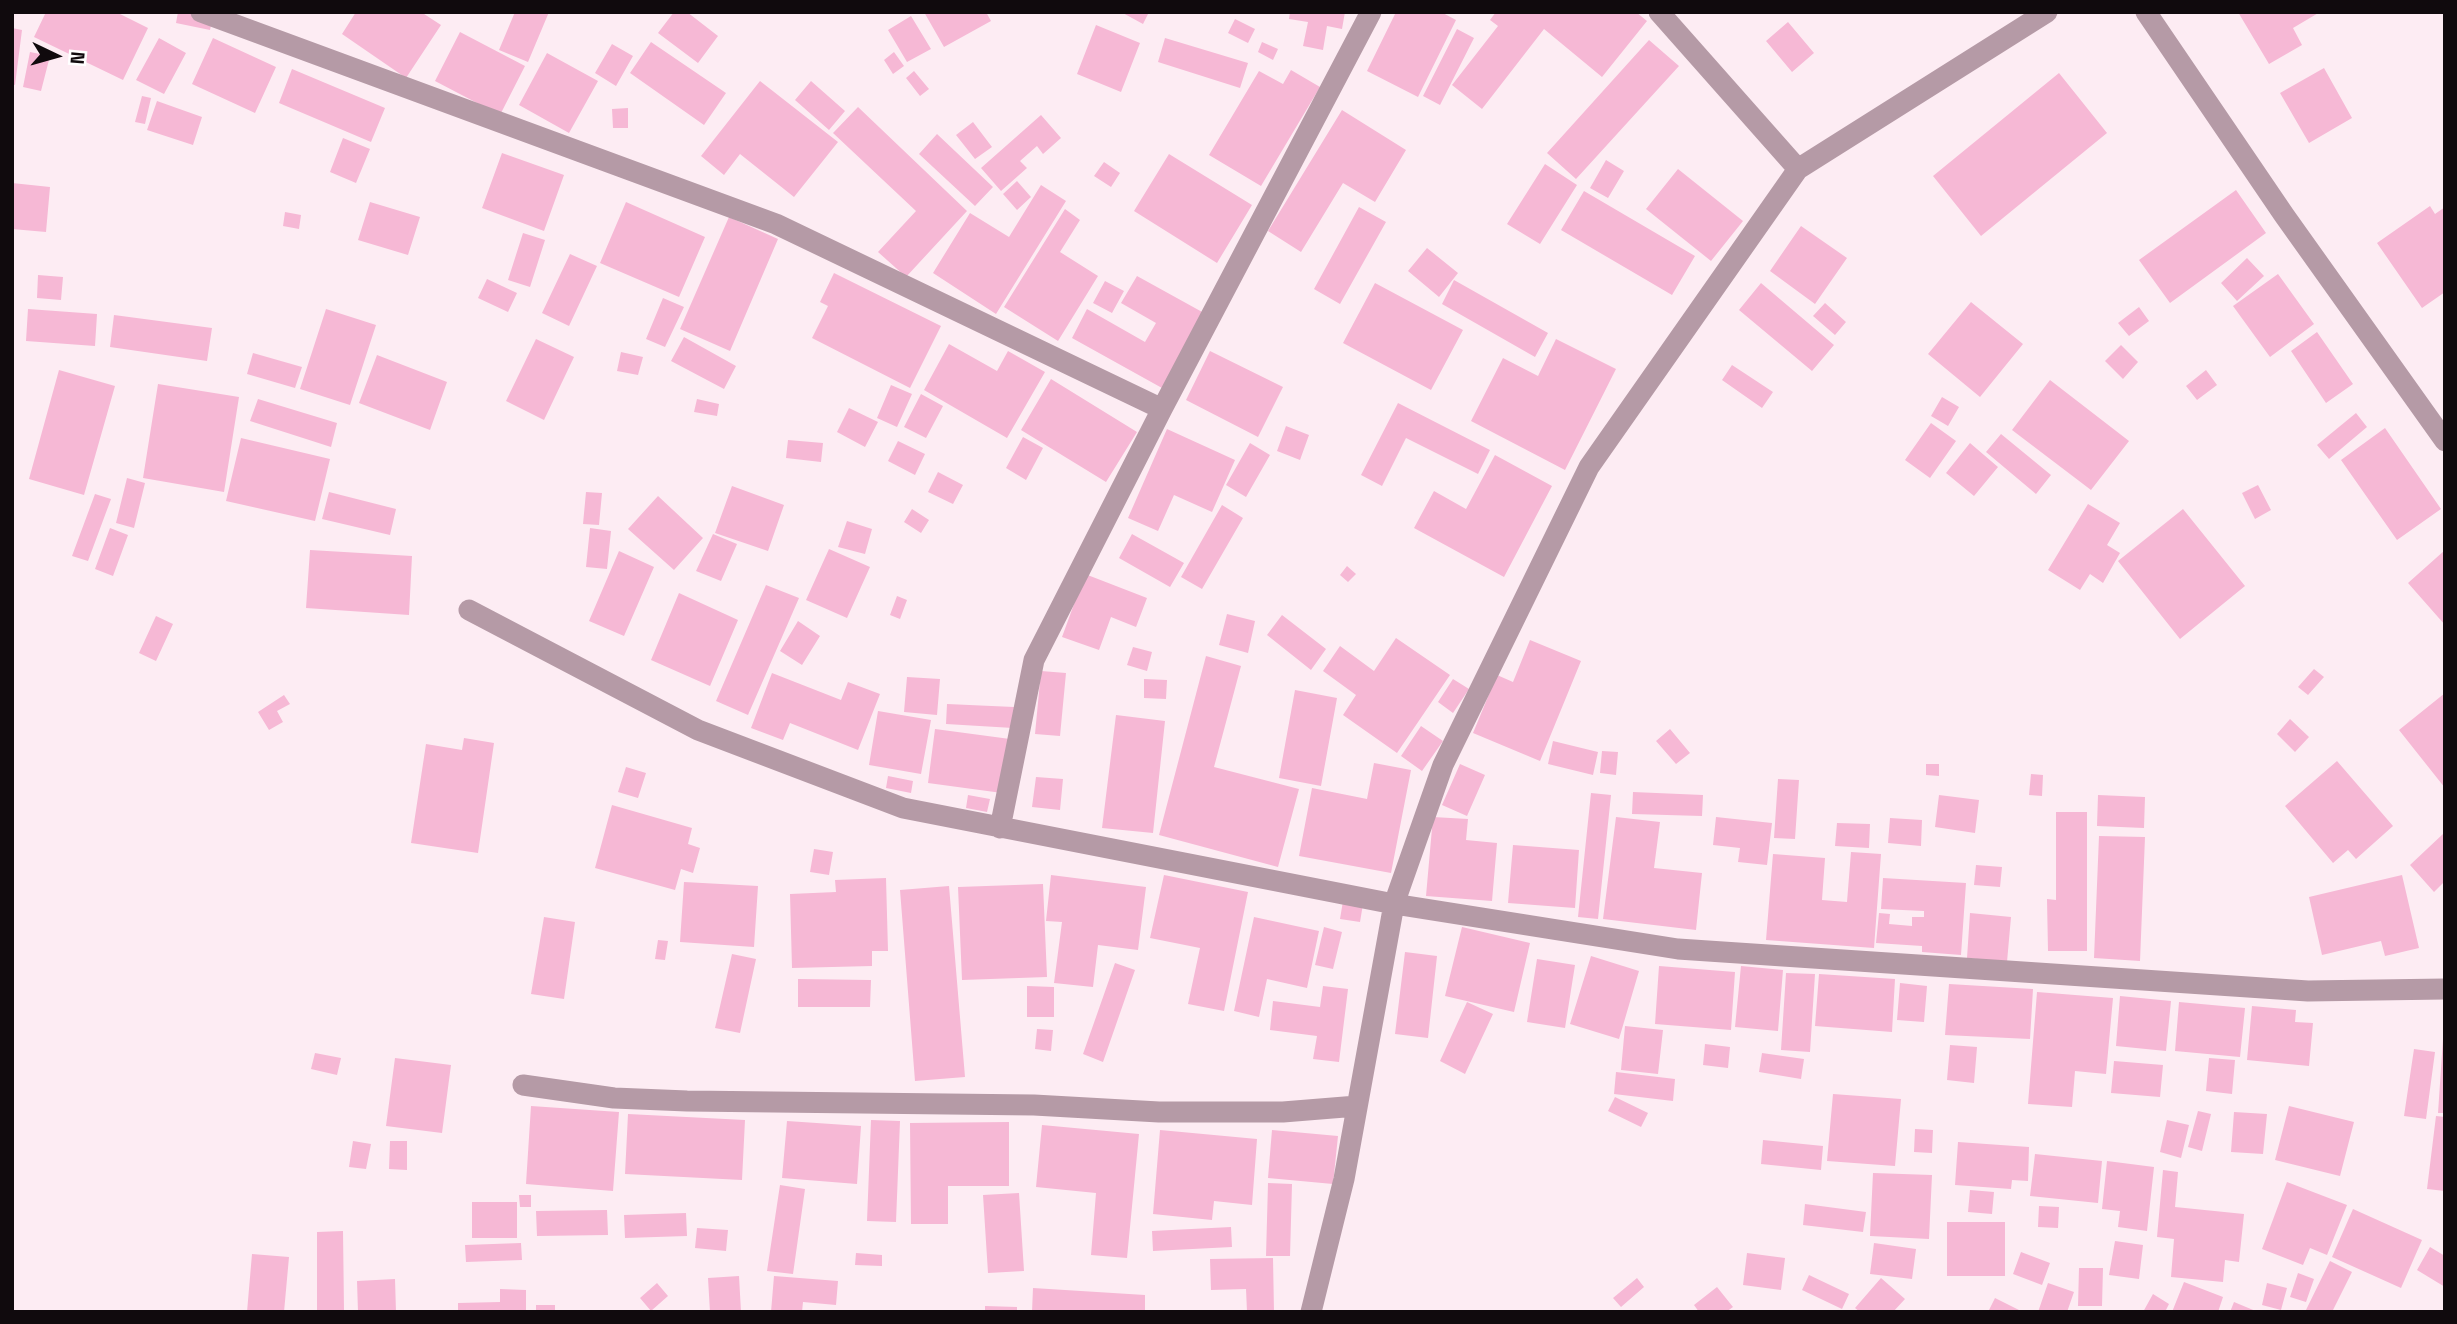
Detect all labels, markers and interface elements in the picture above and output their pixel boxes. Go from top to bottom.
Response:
north arrow [21,21,91,91]
text: N [64,50,90,65]

